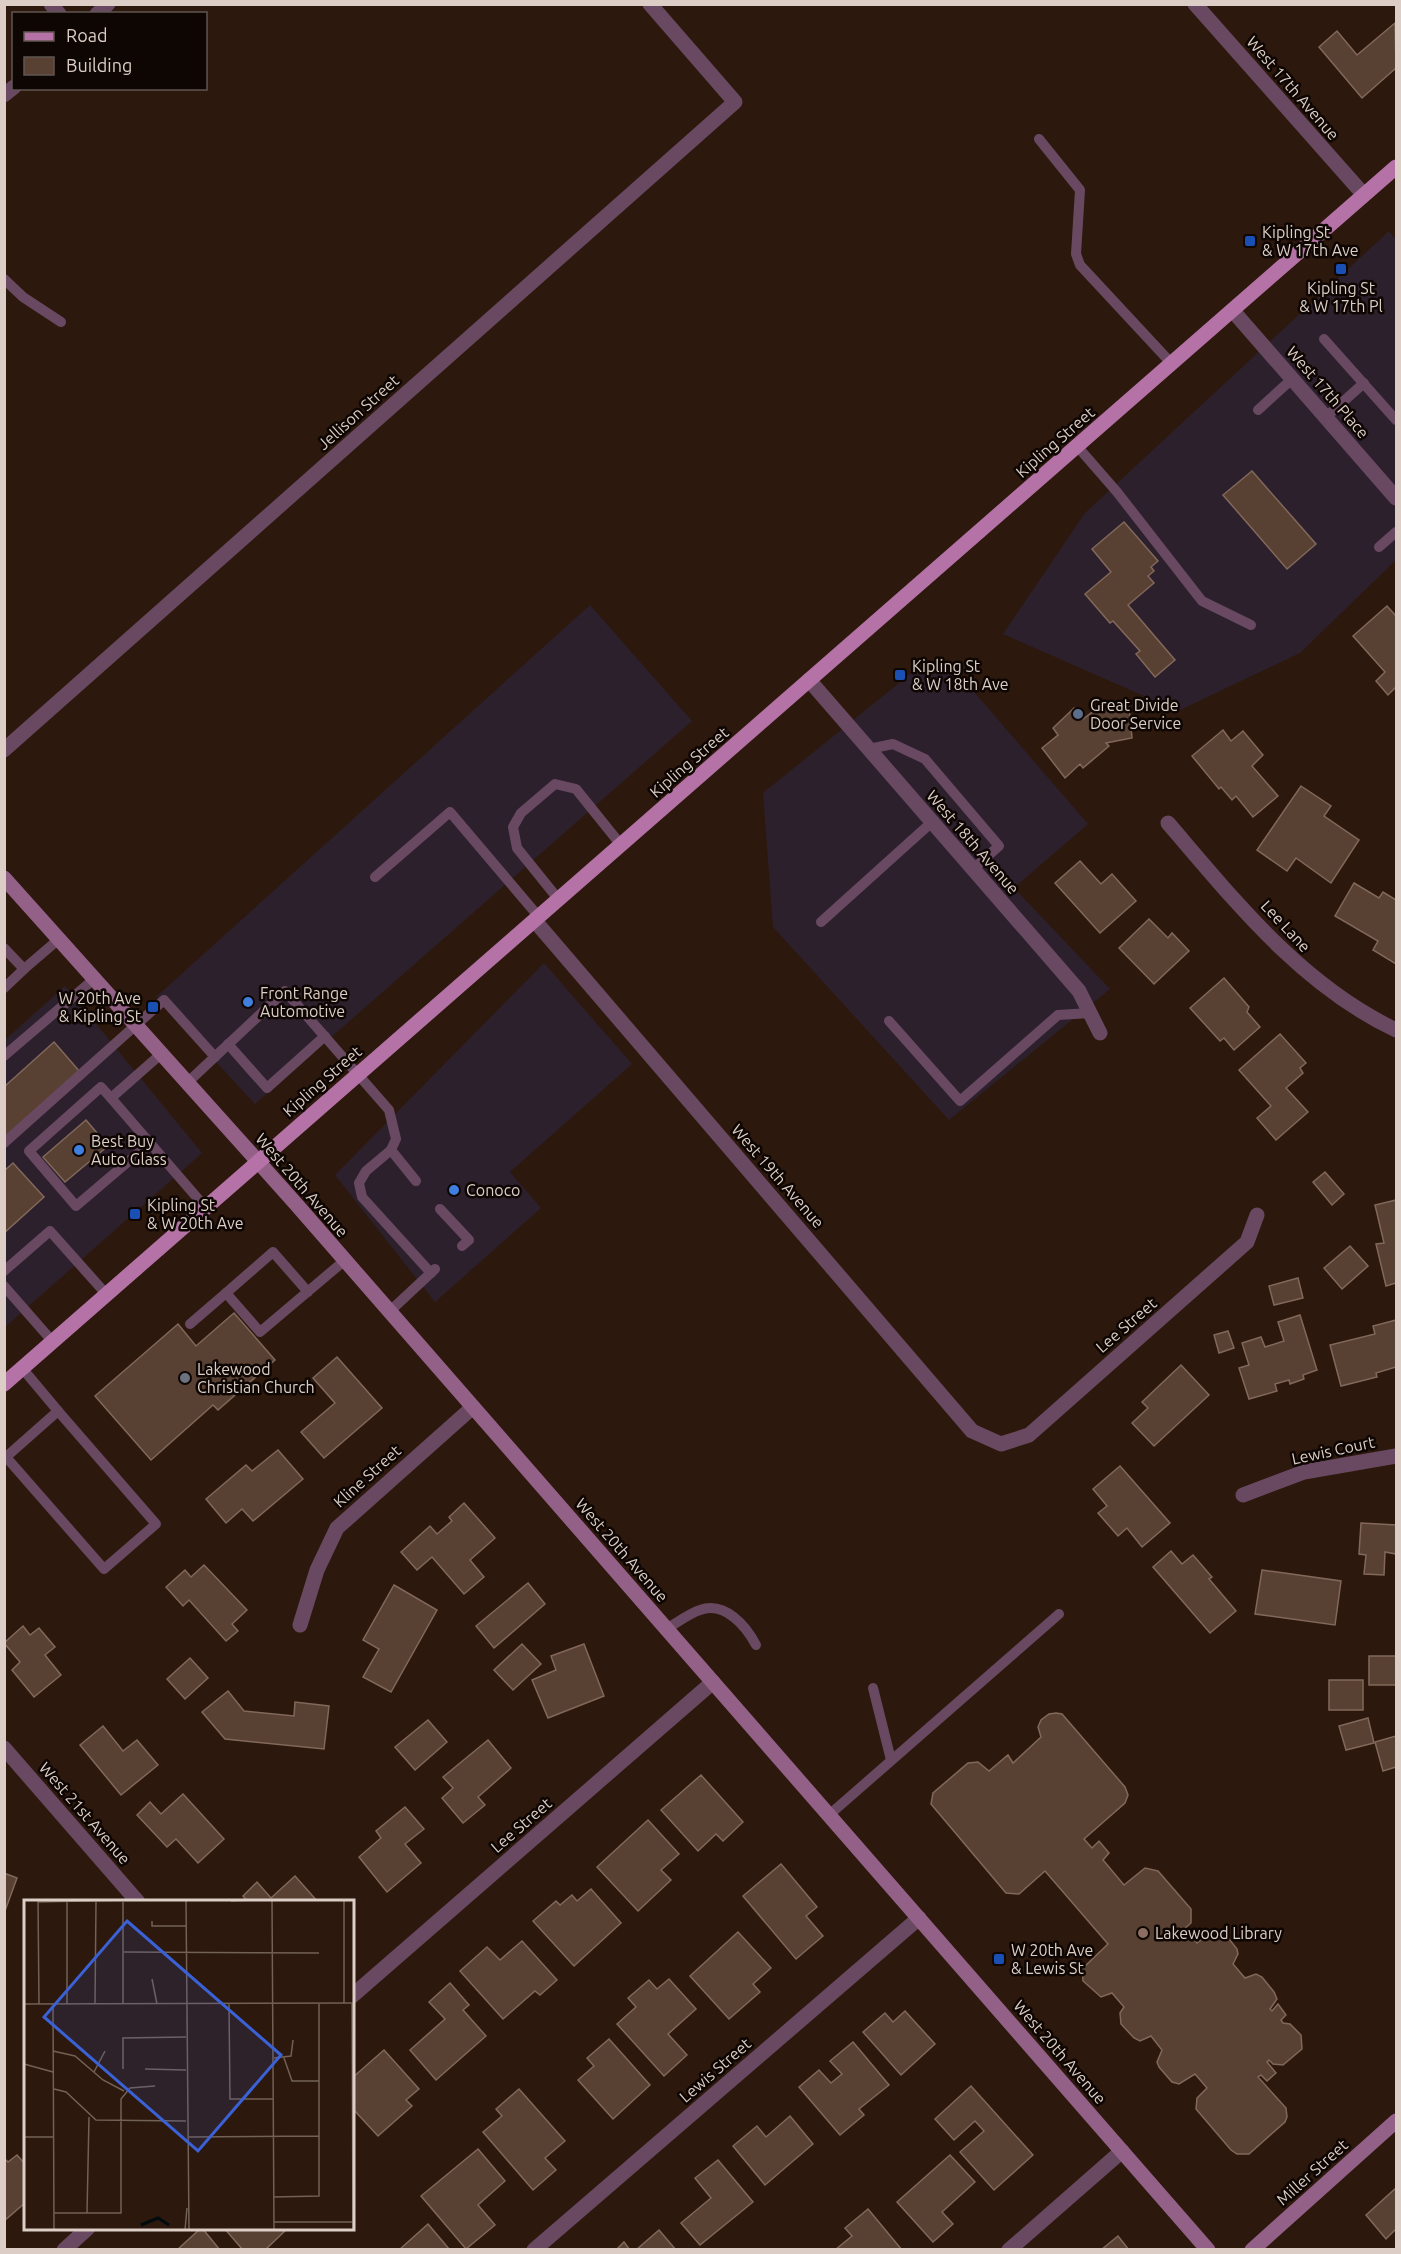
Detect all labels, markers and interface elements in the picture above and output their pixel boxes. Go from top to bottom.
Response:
legend [12,12,207,90]
text: Road [66,25,108,45]
street label: West 17th Avenue [1243,33,1343,143]
text: Building [66,55,132,75]
place label: Kipling St & W 17th Ave [1262,223,1359,259]
marker: Kipling St & W 17th Ave [1243,234,1257,248]
marker: Kipling St & W 17th Pl [1334,262,1348,276]
place label: Kipling St & W 17th Pl [1299,279,1383,315]
street label: West 17th Place [1283,342,1373,442]
street label: Jellison Street [314,370,403,453]
street label: Kipling Street [1012,403,1098,481]
place label: Kipling St & W 18th Ave [912,657,1009,693]
marker: Kipling St & W 18th Ave [893,668,907,682]
place label: Great Divide Door Service [1090,696,1181,732]
marker: Great Divide Door Service [1071,707,1085,721]
street label: Kipling Street [646,723,732,801]
street label: West 18th Avenue [923,787,1023,897]
street label: Lee Lane [1258,897,1314,955]
place label: Front Range Automotive [260,984,348,1020]
place label: W 20th Ave & Kipling St [59,989,142,1025]
marker: Front Range Automotive [241,995,255,1009]
marker: W 20th Ave & Kipling St [146,1000,160,1014]
street label: Kipling Street [279,1042,365,1120]
street label: West 19th Avenue [728,1121,828,1231]
street label: West 20th Avenue [252,1130,352,1240]
place label: Best Buy Auto Glass [91,1132,167,1168]
marker: Best Buy Auto Glass [72,1143,86,1157]
place label: Conoco [466,1181,520,1199]
marker: Conoco [447,1183,461,1197]
place label: Kipling St & W 20th Ave [147,1196,244,1232]
marker: Kipling St & W 20th Ave [128,1207,142,1221]
street label: Lee Street [1092,1293,1160,1356]
place label: Lakewood Christian Church [197,1360,315,1396]
marker: Lakewood Christian Church [178,1371,192,1385]
street label: Lewis Court [1290,1432,1377,1468]
street label: Kline Street [330,1441,405,1511]
street label: West 20th Avenue [572,1495,672,1605]
street label: West 21st Avenue [36,1758,134,1868]
street label: Lee Street [487,1793,555,1856]
inset map [24,1900,354,2230]
place label: Lakewood Library [1155,1924,1282,1942]
marker: Lakewood Library [1136,1926,1150,1940]
place label: W 20th Ave & Lewis St [1011,1941,1093,1977]
marker: W 20th Ave & Lewis St [992,1952,1006,1966]
street label: West 20th Avenue [1010,1997,1110,2107]
street label: Lewis Street [676,2034,755,2106]
street label: Miller Street [1273,2135,1352,2209]

